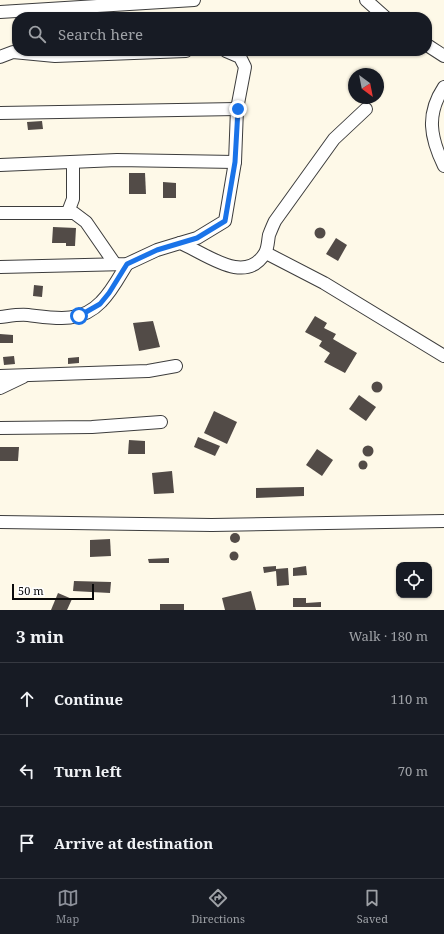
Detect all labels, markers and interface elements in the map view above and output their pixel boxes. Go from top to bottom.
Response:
search box [12,12,432,56]
icon: search [26,23,48,45]
text: Search here [58,24,143,44]
north arrow [348,68,384,104]
route end [229,100,247,118]
route start [70,307,88,325]
map controls [396,562,432,598]
button: locate [396,562,432,598]
scale bar [12,582,94,601]
text: 50 m [18,583,44,598]
text: 3 min [16,625,64,648]
text: Walk · 180 m [349,627,428,645]
icon: ahead [16,688,38,710]
text: Continue [54,689,123,709]
text: 110 m [391,690,428,708]
icon: left [16,760,38,782]
text: Turn left [54,761,122,781]
text: 70 m [398,762,428,780]
icon: arrive [16,832,38,854]
text: Arrive at destination [54,833,213,853]
tab: Map [56,887,79,926]
tab: Directions [191,887,245,926]
tab: Saved [357,887,388,926]

